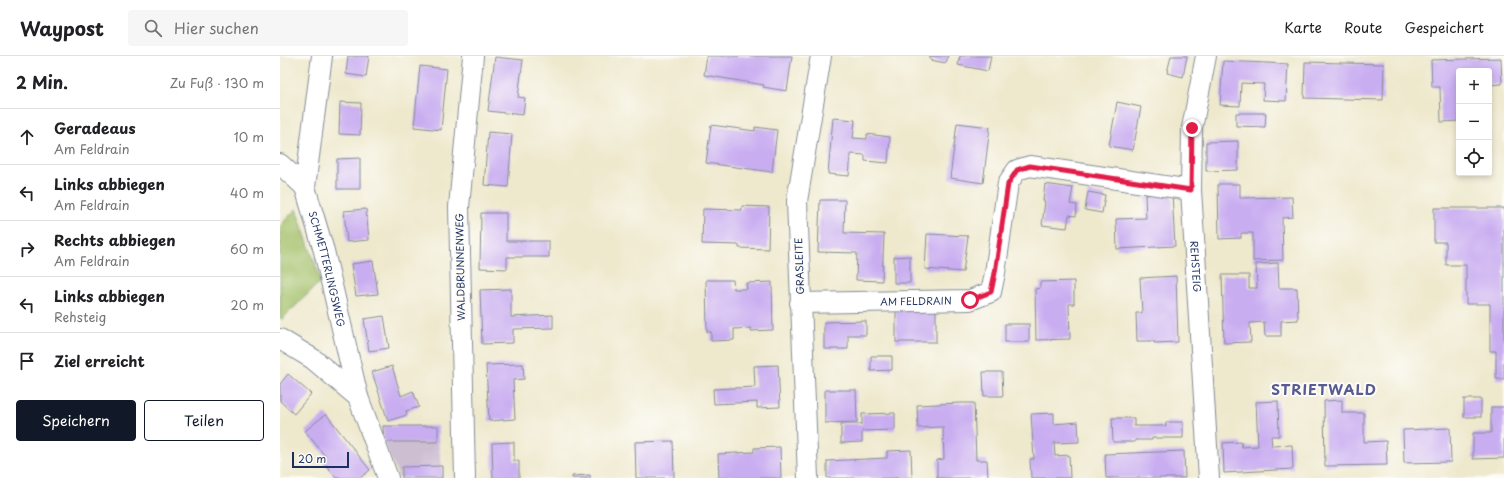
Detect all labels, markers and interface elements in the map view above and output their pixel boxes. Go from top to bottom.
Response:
search box [128,10,408,46]
text: Waypost [20,14,104,42]
text: Hier suchen [174,16,259,39]
icon: search [142,17,164,39]
text: Karte [1284,17,1322,38]
text: Route [1344,17,1382,38]
text: Gespeichert [1404,17,1484,38]
map controls [1456,68,1492,176]
button: + [1456,68,1492,104]
text: 2 Min. [16,69,68,95]
text: Zu Fuß · 130 m [170,73,264,92]
button: − [1456,104,1492,140]
text: Geradeaus [54,116,136,139]
route end [1183,119,1201,137]
icon: ahead [16,126,38,148]
text: 10 m [234,127,264,146]
text: Am Feldrain [54,139,130,158]
button: locate [1456,140,1492,176]
text: Links abbiegen [54,172,165,195]
icon: left [16,182,38,204]
text: 40 m [230,183,264,202]
text: Am Feldrain [54,195,130,214]
street label: SCHMETTERLINGSWEG [306,209,349,328]
street label: WALDBRUNNENWEG [451,213,468,321]
text: Rechts abbiegen [54,228,175,251]
street label: GRASLEITE [790,237,807,295]
icon: right [16,238,38,260]
text: 60 m [230,239,264,258]
street label: REHSTEIG [1187,240,1205,293]
text: Am Feldrain [54,251,130,270]
text: Links abbiegen [54,284,165,307]
route start [961,291,979,309]
street label: AM FELDRAIN [880,292,952,309]
icon: left [16,294,38,316]
text: 20 m [230,295,264,314]
text: Rehsteig [54,307,106,326]
text: Ziel erreicht [54,349,145,372]
icon: arrive [16,350,38,372]
district label: STRIETWALD [1271,379,1377,400]
button: Speichern [16,400,136,441]
button: Teilen [144,400,264,441]
scale bar [292,450,349,469]
text: 20 m [298,450,326,467]

